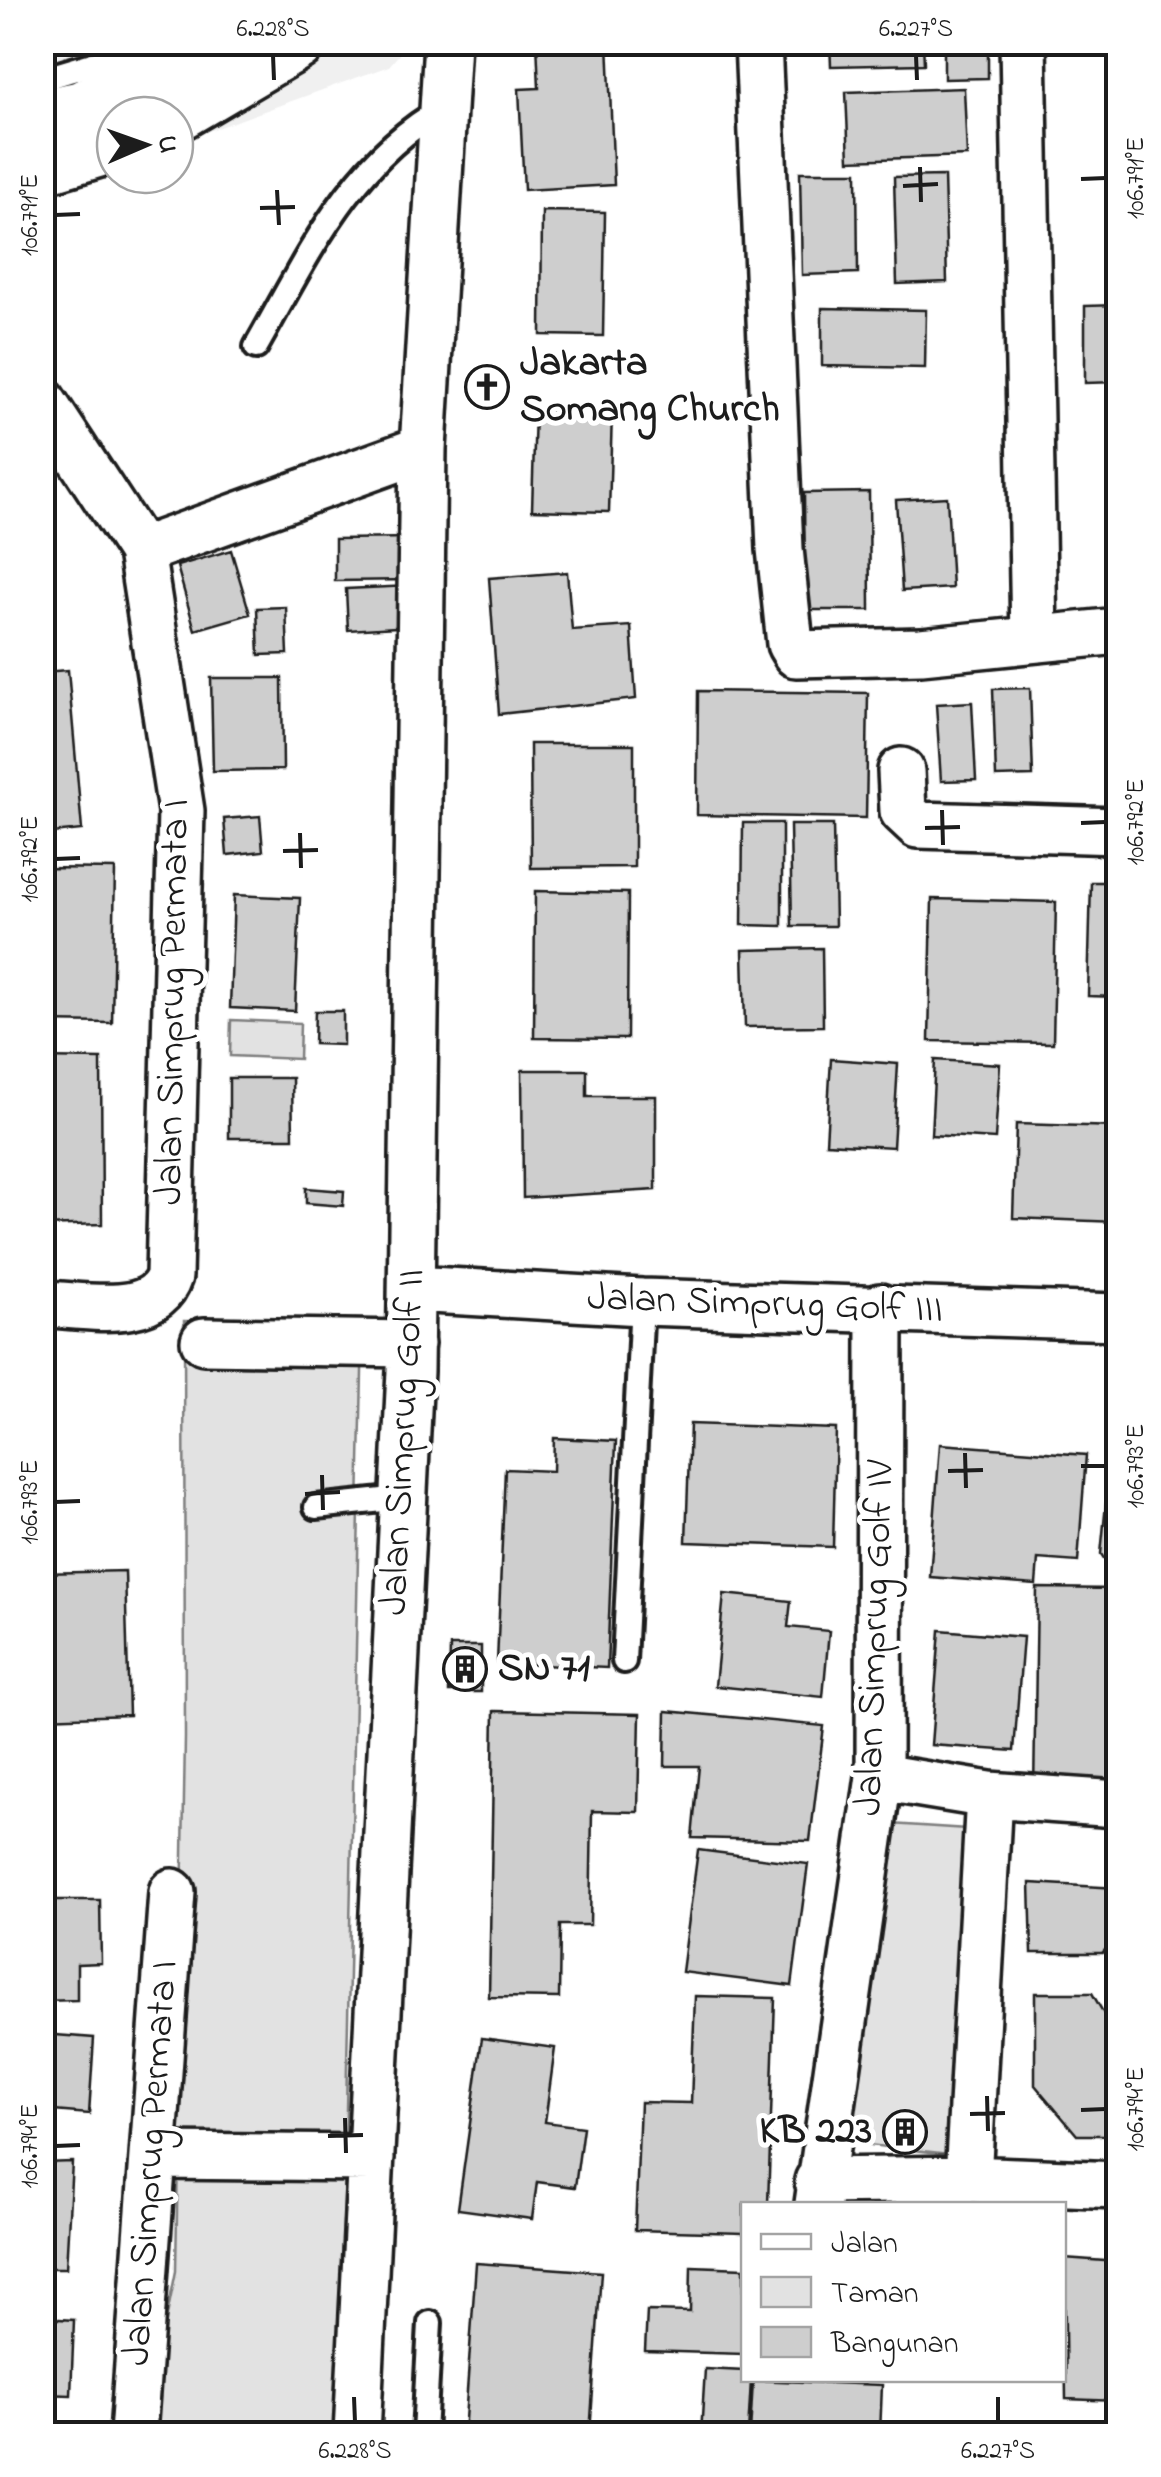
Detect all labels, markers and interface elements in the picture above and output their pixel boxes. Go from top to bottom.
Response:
text: 6.228°S [236,12,310,48]
text: 6.227°S [879,12,953,48]
north arrow [95,95,195,195]
text: U [146,135,187,154]
text: 106.791°E [1119,137,1155,219]
text: 106.791°E [13,174,49,256]
place label: Jakarta Somang Church [520,335,780,440]
church icon: Jakarta Somang Church [464,364,510,410]
text: 106.792°E [1119,779,1155,865]
street label: Jalan Simprug Permata I [141,798,207,1206]
text: 106.792°E [13,816,49,902]
street label: Jalan Simprug Golf II [365,1267,443,1617]
street label: Jalan Simprug Golf III [586,1269,944,1341]
text: 106.793°E [1119,1424,1155,1508]
street label: Jalan Simprug Golf IV [840,1459,912,1817]
text: 106.793°E [13,1460,49,1544]
place label: SN 71 [498,1640,590,1699]
building icon: SN 71 [442,1646,488,1692]
street label: Jalan Simprug Permata I [108,1958,196,2368]
text: 106.794°E [1119,2067,1155,2151]
place label: KB 223 [759,2103,872,2162]
text: 106.794°E [13,2104,49,2188]
building icon: KB 223 [882,2109,928,2155]
legend [741,2202,1066,2382]
text: Jalan [831,2223,898,2267]
text: Taman [831,2273,919,2317]
text: Bangunan [830,2323,959,2367]
text: 6.228°S [318,2434,392,2470]
text: 6.227°S [961,2434,1035,2470]

